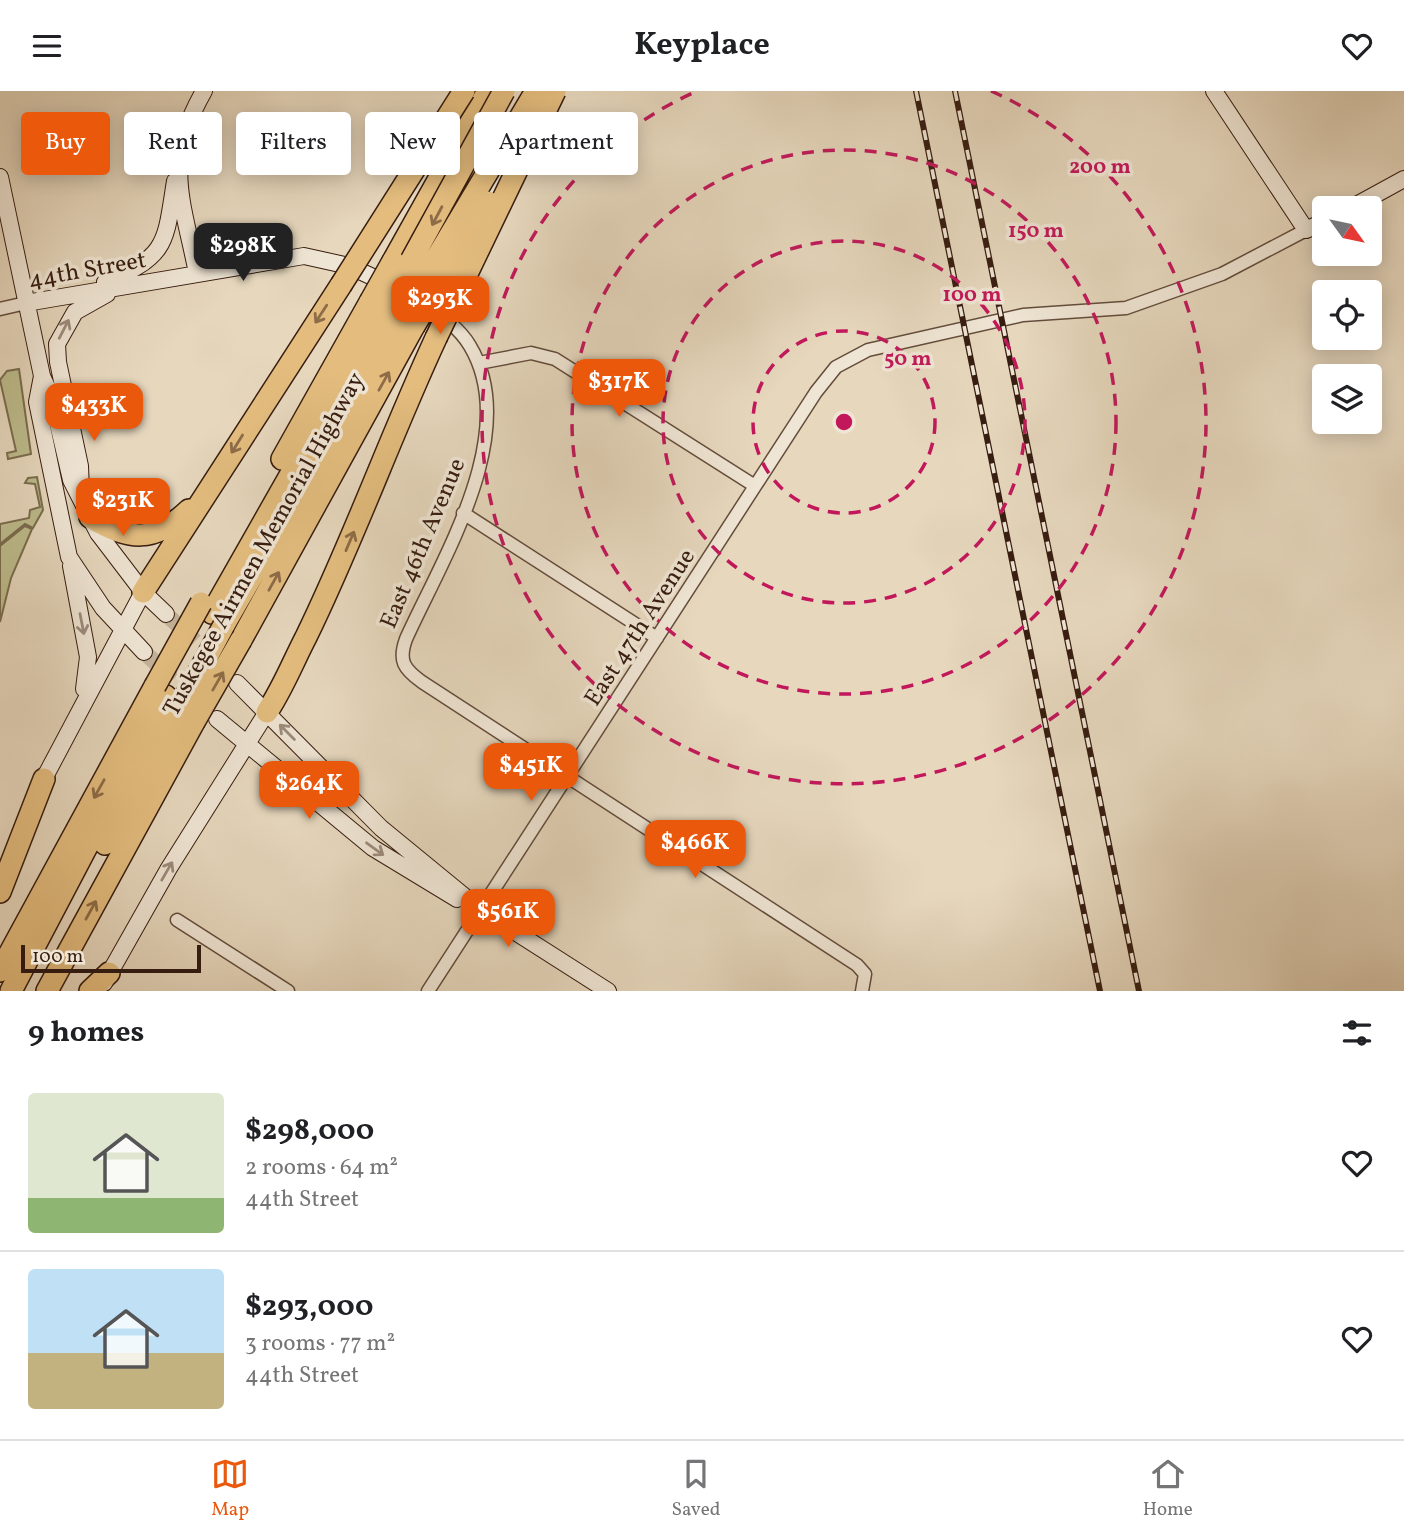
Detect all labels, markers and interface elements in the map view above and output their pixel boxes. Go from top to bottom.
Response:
text: Keyplace [634,24,770,68]
icon: menu [28,27,66,65]
icon: heart [1338,27,1376,65]
chip: Buy [21,112,110,175]
chip: Rent [124,112,222,175]
chip: Filters [236,112,351,175]
chip: New [365,112,460,175]
chip: Apartment [474,112,638,175]
text: 200 m [1069,153,1131,182]
north arrow [1312,196,1382,266]
map controls [1312,196,1382,434]
one-way arrow [430,205,443,226]
text: 150 m [1008,217,1064,246]
pin: $298K [194,223,292,283]
text: $298K [210,230,276,262]
street label: 44th Street [26,244,149,298]
pin: $293K [391,277,489,336]
button: locate [1312,280,1382,350]
text: 100 m [942,281,1002,310]
text: $293K [407,283,473,315]
one-way arrow [314,304,329,323]
one-way arrow [57,320,71,340]
text: 50 m [884,345,932,374]
pin: $317K [570,359,668,419]
button: layers [1312,364,1382,434]
text: $317K [588,366,650,398]
street label: Tuskegee Airmen Memorial Highway [156,367,374,723]
one-way arrow [378,371,391,392]
pin: $433K [45,383,143,443]
text: $433K [61,390,127,422]
centre of rings [832,410,856,434]
one-way arrow [230,434,245,453]
street label: East 46th Avenue [373,453,475,634]
pin: $231K [74,479,172,538]
text: $231K [92,485,154,517]
one-way arrow [345,531,358,552]
street label: East 47th Avenue [577,543,704,714]
one-way arrow [267,571,281,591]
one-way arrow [76,612,89,635]
one-way arrow [211,672,225,692]
one-way arrow [279,724,296,741]
pin: $451K [482,743,580,803]
text: $451K [499,750,563,782]
pin: $264K [260,761,358,821]
text: $264K [275,768,343,800]
one-way arrow [92,778,105,799]
pin: $466K [646,821,744,880]
text: $466K [661,827,729,859]
one-way arrow [366,841,385,856]
one-way arrow [160,861,174,881]
pin: $561K [459,889,557,949]
text: $561K [477,896,539,928]
one-way arrow [85,900,99,920]
scale bar [21,942,201,974]
text: 100 m [32,944,83,970]
text: 9 homes [28,1012,144,1054]
icon: filters [1338,1014,1376,1052]
text: $298,000 [245,1110,374,1152]
icon: home [84,1121,168,1205]
icon: heart [1338,1144,1376,1182]
text: 2 rooms · 64 m² [245,1152,398,1184]
text: 44th Street [245,1184,359,1216]
text: $293,000 [245,1286,373,1328]
icon: home [84,1297,168,1381]
icon: heart [1338,1320,1376,1358]
text: 3 rooms · 77 m² [245,1328,395,1360]
text: 44th Street [245,1360,359,1392]
tab: Map [211,1455,249,1523]
tab: Saved [671,1455,720,1523]
tab: Home [1143,1455,1193,1523]

